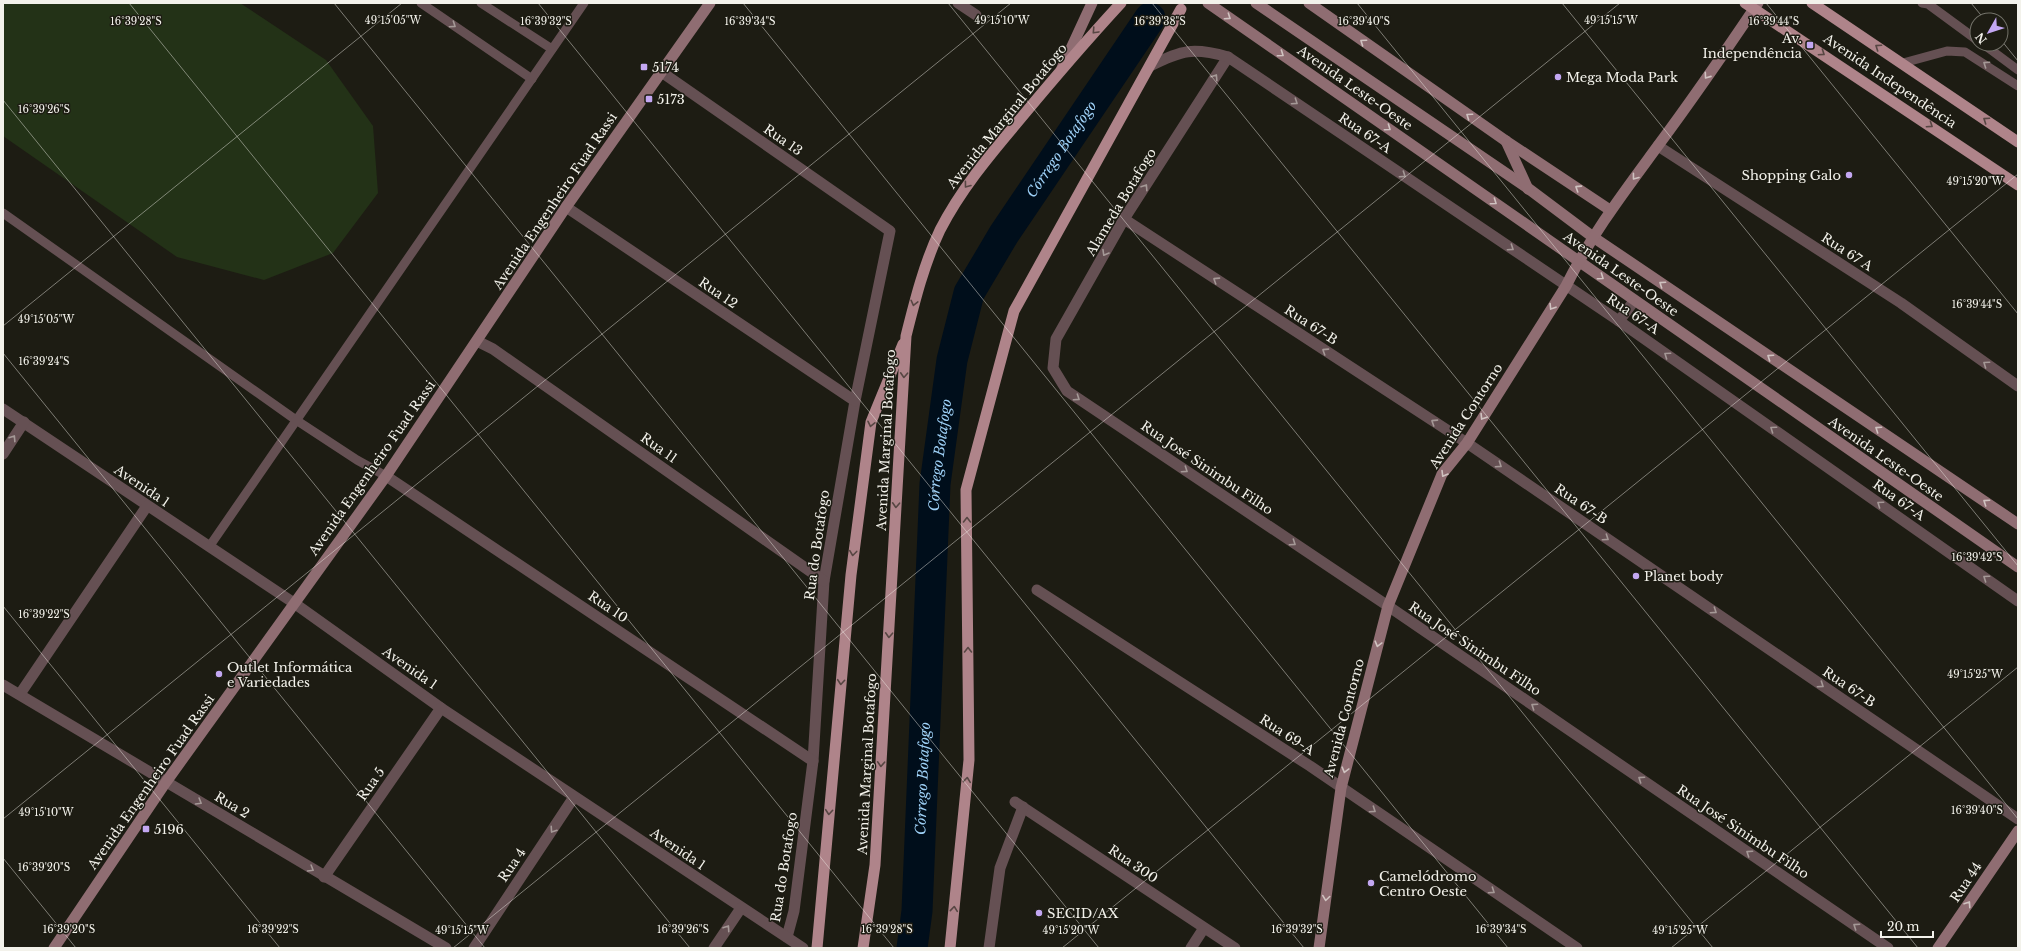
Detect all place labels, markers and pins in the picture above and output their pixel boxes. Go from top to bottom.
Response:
place label: Av. Independência [1702,30,1803,62]
marker: Av. Independência [1805,40,1815,50]
place label: 5174 [652,59,679,76]
marker: 5174 [639,62,649,72]
place label: Mega Moda Park [1566,69,1678,86]
marker: Mega Moda Park [1553,72,1563,82]
place label: 5173 [657,91,685,108]
marker: 5173 [644,94,654,104]
place label: Shopping Galo [1742,167,1841,184]
marker: Shopping Galo [1844,170,1854,180]
place label: Planet body [1644,568,1724,585]
marker: Planet body [1631,571,1641,581]
place label: Outlet Informática e Variedades [227,659,353,691]
marker: Outlet Informática e Variedades [214,669,224,679]
place label: 5196 [154,821,184,838]
marker: 5196 [141,824,151,834]
place label: Camelódromo Centro Oeste [1379,868,1477,900]
marker: Camelódromo Centro Oeste [1366,878,1376,888]
place label: SECID/AX [1047,905,1119,922]
marker: SECID/AX [1034,908,1044,918]

